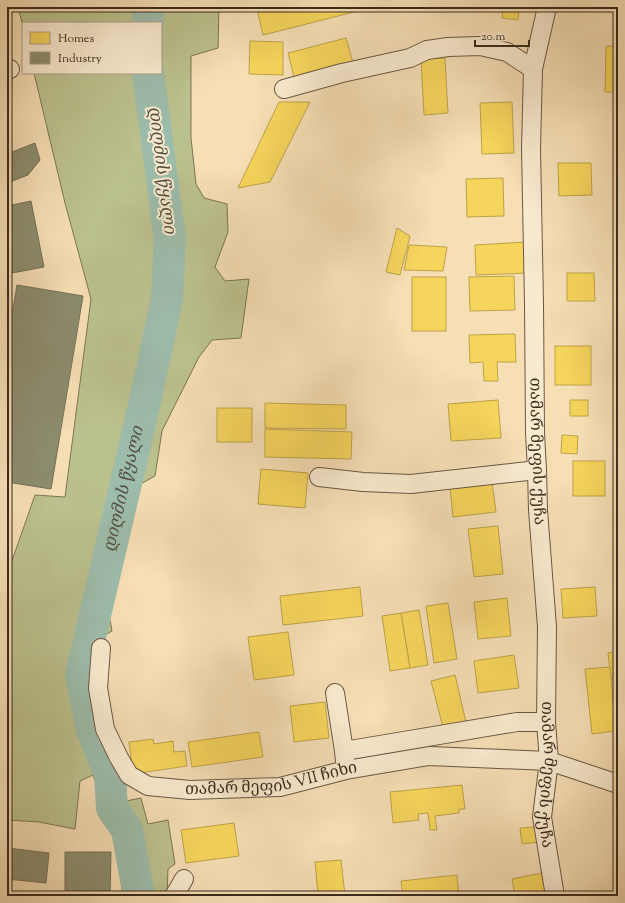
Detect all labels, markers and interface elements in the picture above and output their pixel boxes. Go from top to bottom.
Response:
legend [22,22,162,74]
scale bar [475,22,529,48]
text: 20 m [481,28,506,46]
text: Homes [58,30,94,48]
text: Industry [58,50,102,68]
water label: დიღმის წყალი [141,105,181,236]
street label: თამარ მეფის ქუჩა [523,378,551,526]
water label: დიღმის წყალი [98,423,151,555]
street label: თამარ მეფის ქუჩა [530,701,561,850]
street label: თამარ მეფის VII ჩიხი [185,757,359,802]

